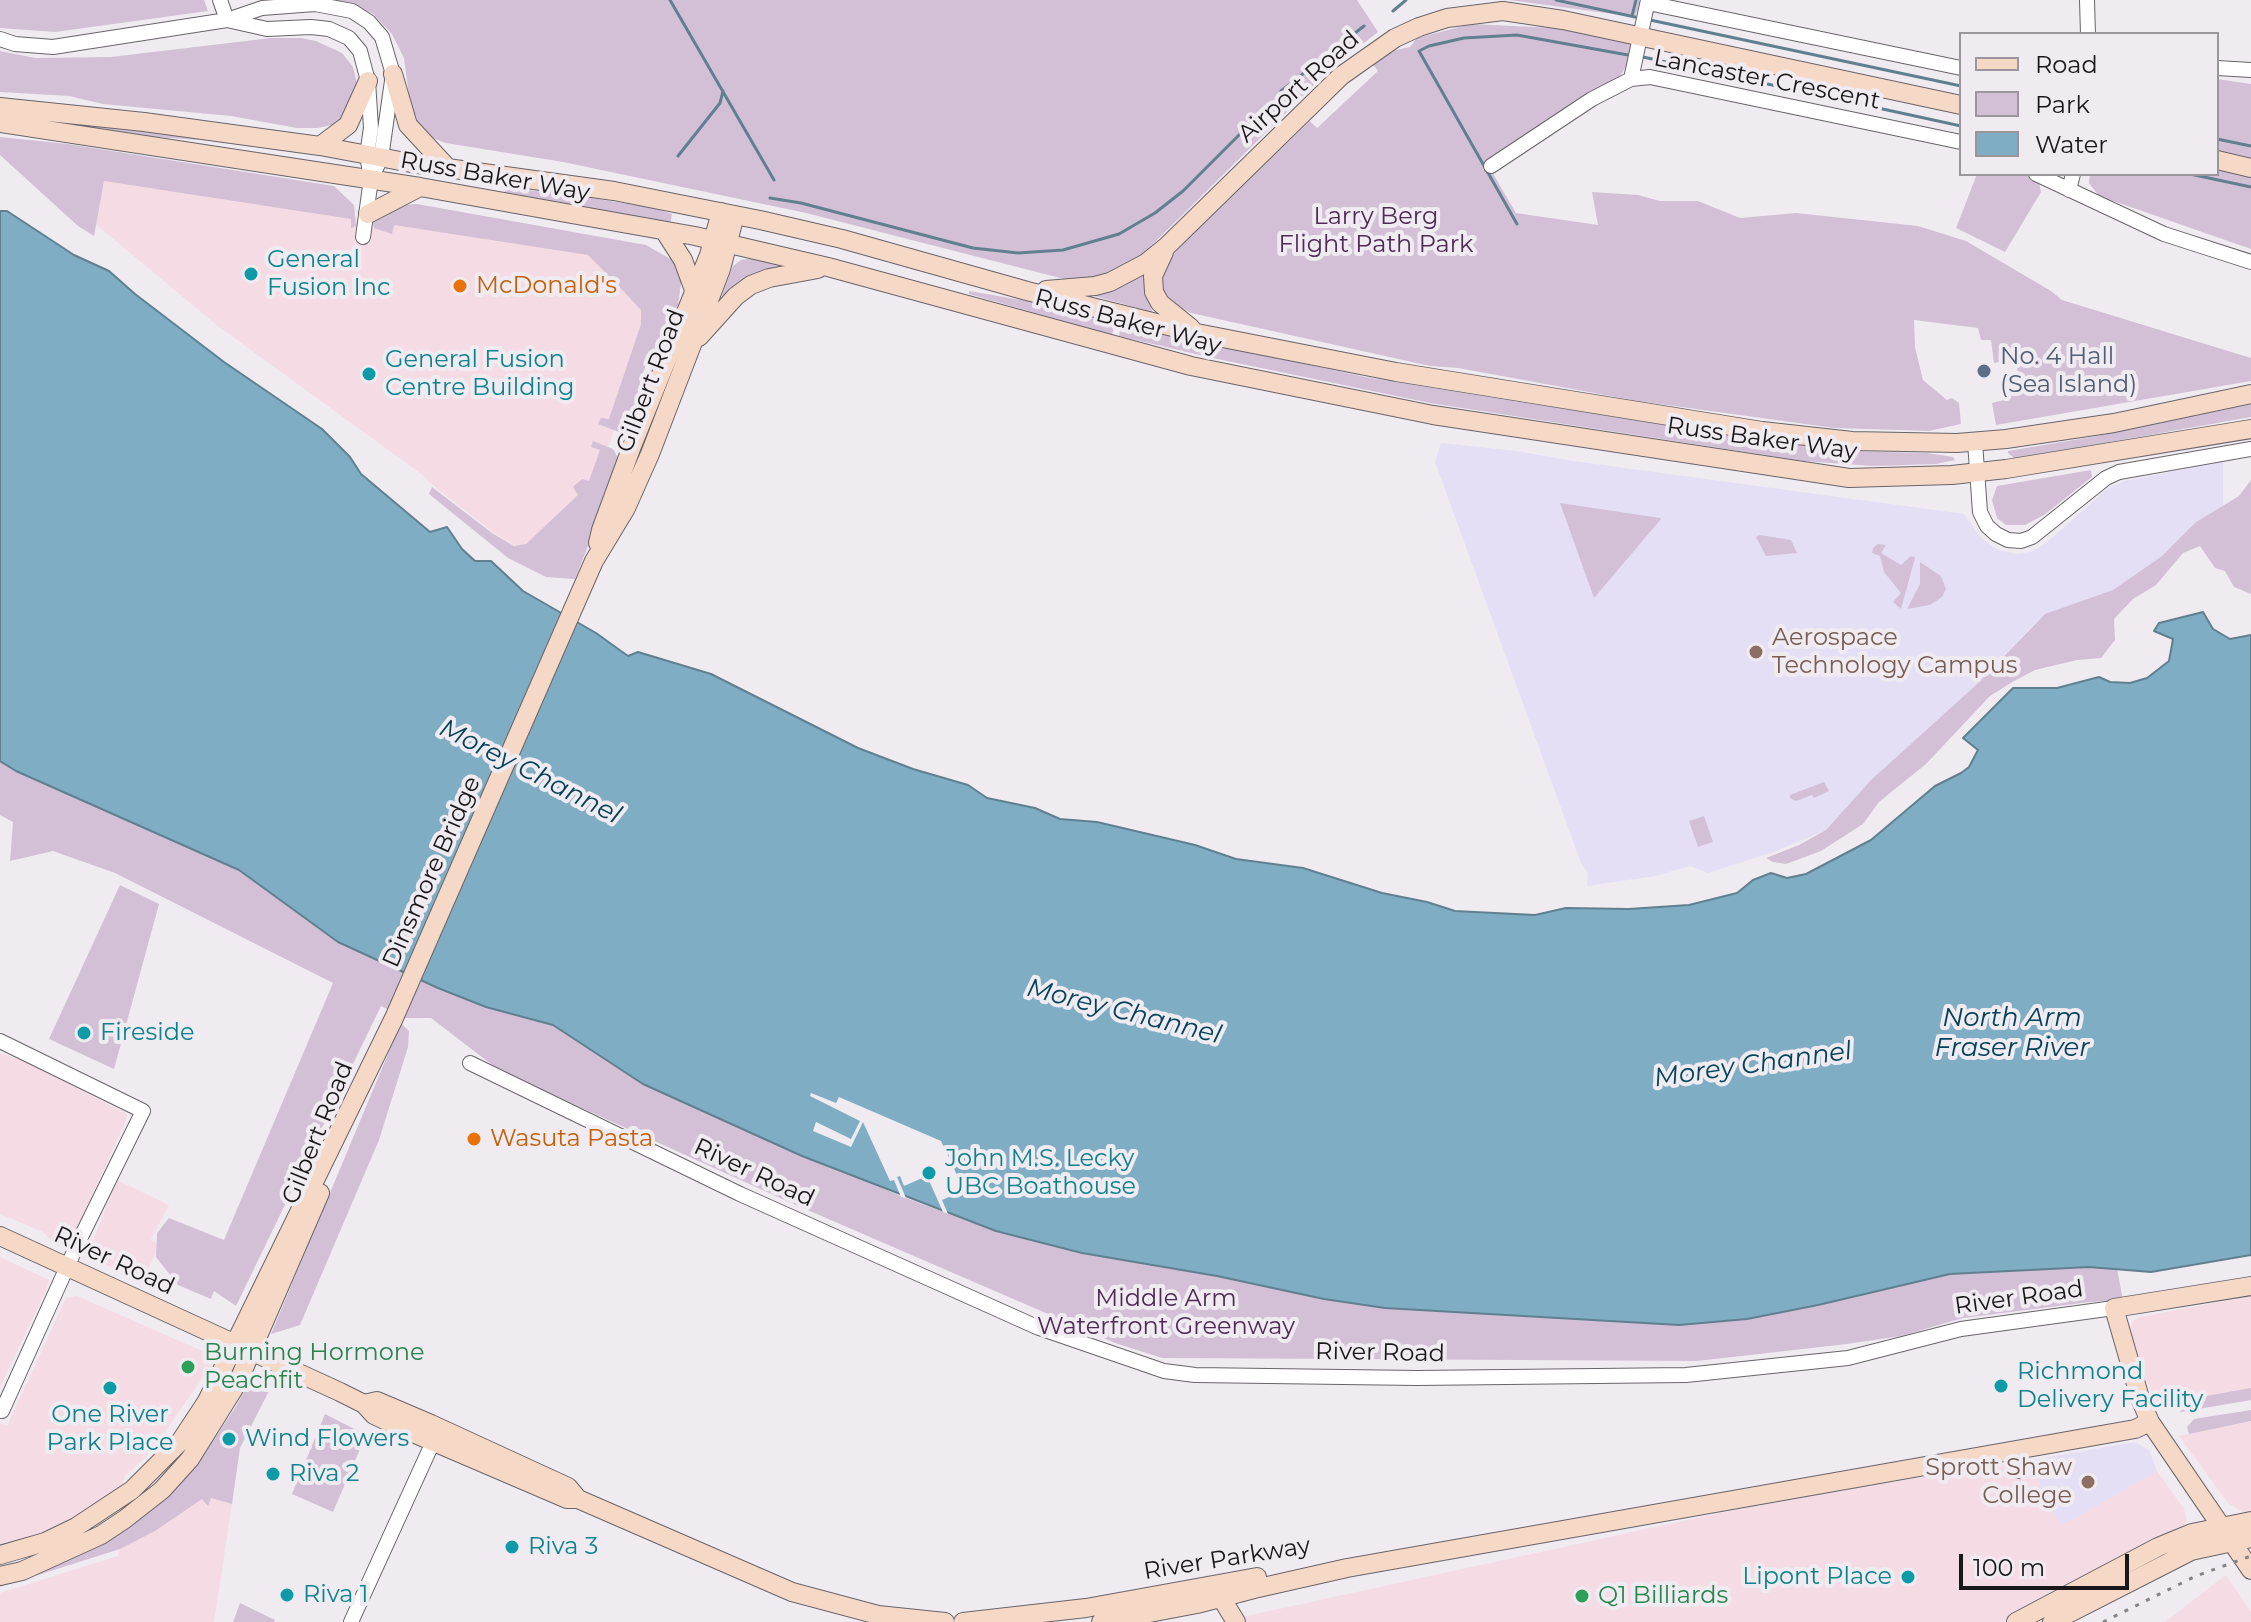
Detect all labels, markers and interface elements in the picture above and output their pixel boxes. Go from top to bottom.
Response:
street label: Airport Road [1232,25,1366,149]
legend [1959,32,2219,176]
street label: Lancaster Crescent [1651,44,1883,116]
text: Road [2035,50,2098,79]
text: Park [2035,90,2090,119]
text: Water [2035,130,2108,159]
street label: Russ Baker Way [398,146,592,208]
park label: Larry Berg Flight Path Park [1279,203,1473,259]
place label: General Fusion Inc [267,246,391,302]
marker: General Fusion Inc [242,265,260,283]
place label: McDonald's [476,272,617,300]
marker: McDonald's [451,277,469,295]
street label: Russ Baker Way [1032,283,1224,361]
street label: Gilbert Road [610,305,692,457]
place label: No. 4 Hall (Sea Island) [2000,343,2137,399]
place label: General Fusion Centre Building [385,346,575,402]
marker: No. 4 Hall (Sea Island) [1975,362,1993,380]
marker: General Fusion Centre Building [360,365,378,383]
street label: Russ Baker Way [1665,411,1859,467]
place label: Aerospace Technology Campus [1772,624,2017,680]
marker: Aerospace Technology Campus [1747,643,1765,661]
water label: Morey Channel [434,713,626,831]
street label: Dinsmore Bridge [377,772,487,972]
water label: Morey Channel [1023,973,1225,1051]
water label: North Arm Fraser River [1934,1002,2090,1064]
place label: Fireside [100,1019,194,1047]
marker: Fireside [75,1024,93,1042]
water label: Morey Channel [1652,1036,1854,1094]
street label: Gilbert Road [276,1058,360,1208]
place label: Wasuta Pasta [490,1125,653,1153]
marker: Wasuta Pasta [465,1130,483,1148]
street label: River Road [689,1133,819,1213]
place label: John M.S. Lecky UBC Boathouse [945,1145,1136,1201]
marker: John M.S. Lecky UBC Boathouse [920,1164,938,1182]
street label: River Road [49,1221,179,1301]
street label: River Road [1953,1275,2085,1321]
park label: Middle Arm Waterfront Greenway [1037,1285,1295,1341]
street label: River Road [1315,1337,1445,1369]
place label: Burning Hormone Peachfit [204,1339,425,1395]
marker: Burning Hormone Peachfit [179,1358,197,1376]
place label: Richmond Delivery Facility [2017,1358,2203,1414]
marker: Richmond Delivery Facility [1992,1377,2010,1395]
marker: One River Park Place [101,1379,119,1397]
place label: One River Park Place [47,1401,173,1457]
place label: Wind Flowers [245,1425,409,1453]
marker: Wind Flowers [220,1430,238,1448]
place label: Sprott Shaw College [1925,1454,2072,1510]
place label: Riva 2 [289,1460,359,1488]
marker: Riva 2 [264,1465,282,1483]
marker: Sprott Shaw College [2079,1473,2097,1491]
street label: River Parkway [1142,1532,1312,1586]
place label: Riva 3 [528,1533,598,1561]
marker: Riva 3 [503,1538,521,1556]
scale bar [1963,1538,2133,1588]
text: 100 m [1973,1553,2045,1582]
place label: Lipont Place [1742,1563,1892,1591]
marker: Lipont Place [1899,1568,1917,1586]
place label: Riva 1 [303,1581,368,1609]
place label: Q1 Billiards [1598,1582,1728,1610]
marker: Riva 1 [278,1586,296,1604]
marker: Q1 Billiards [1573,1587,1591,1605]

